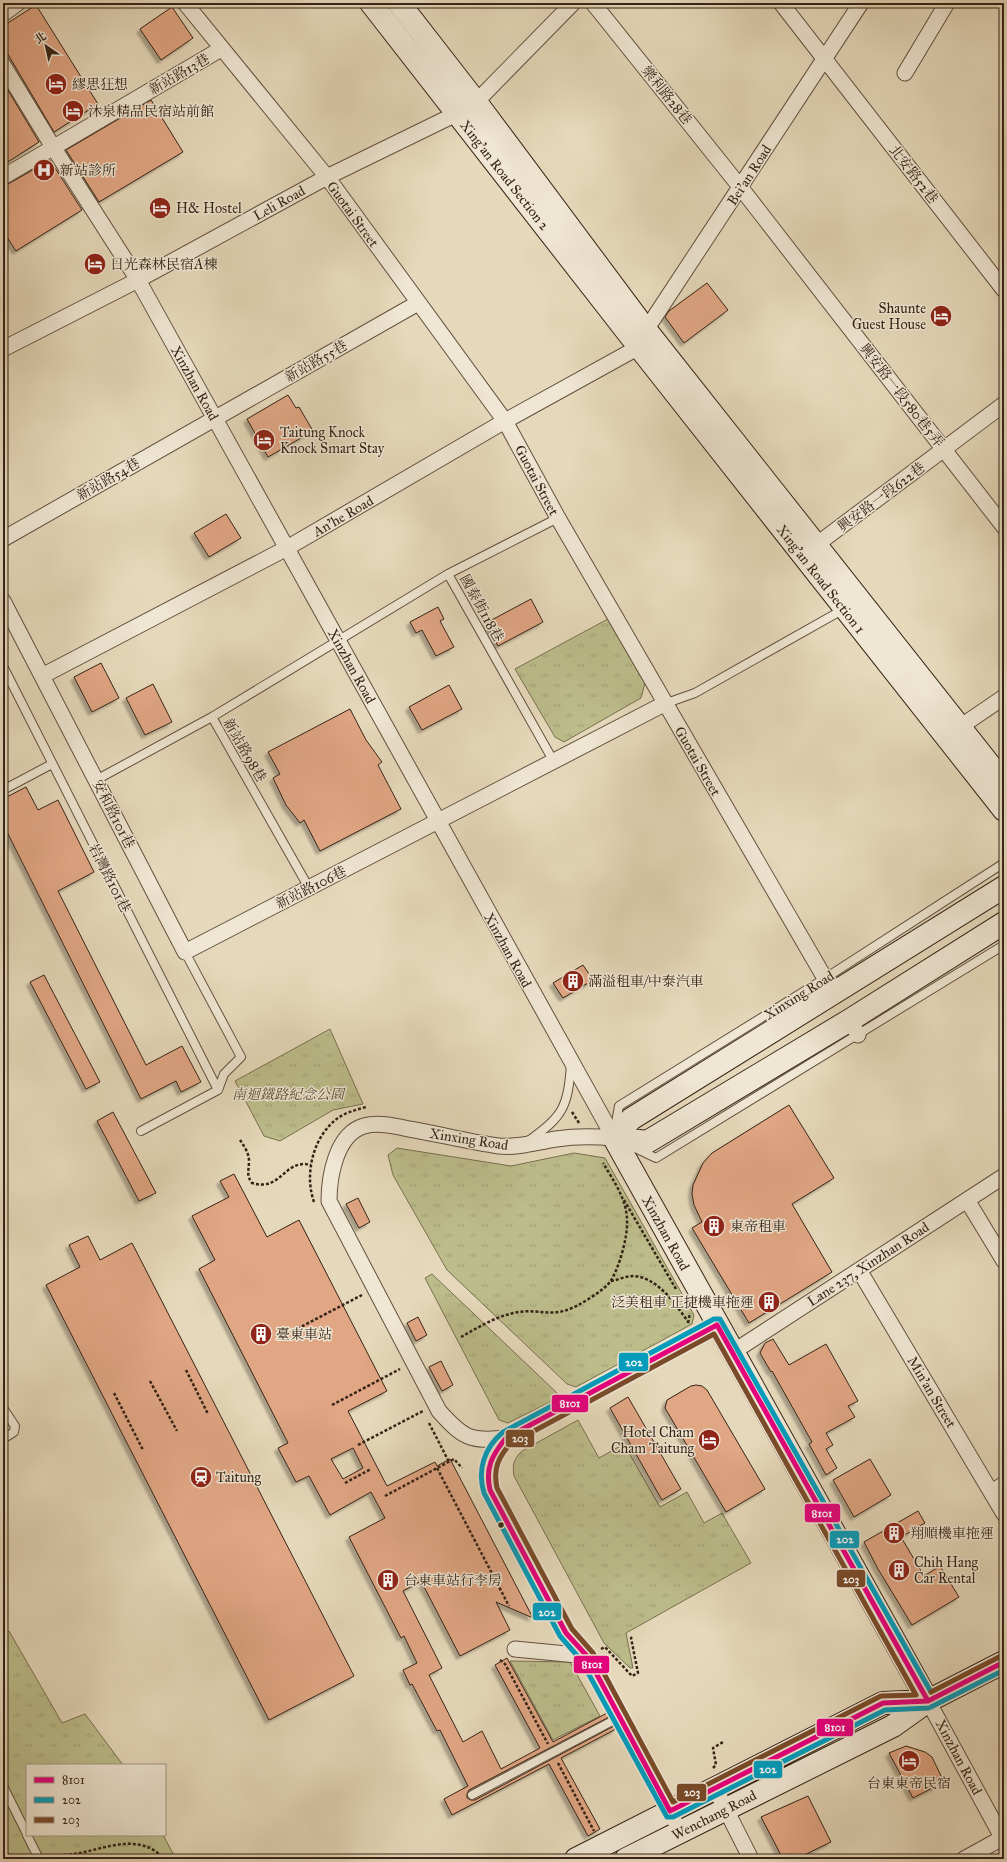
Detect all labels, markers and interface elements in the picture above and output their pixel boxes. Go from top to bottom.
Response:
north arrow [26,26,66,66]
text: 北 [32,30,49,47]
street label: 新站路13巷 [146,50,213,99]
street label: 樂利路28巷 [638,63,695,128]
hotel icon: 繆思狂想 [43,71,69,97]
place label: 繆思狂想 [72,76,128,93]
hotel icon: 沐泉精品民宿站前館 [60,98,86,124]
place label: 沐泉精品民宿站前館 [88,103,214,120]
street label: Xing’an Road Section 2 [456,117,553,234]
street label: Bei'an Road [724,142,775,209]
street label: 北安路52巷 [886,142,942,207]
hospital icon: 新站診所 [31,157,57,183]
place label: 新站診所 [60,162,116,179]
street label: Guotai Street [323,178,382,251]
street label: Leli Road [250,182,308,225]
hotel icon: H& Hostel [147,195,173,221]
place label: H& Hostel [176,200,242,217]
hotel icon: 日光森林民宿A棟 [82,251,108,277]
place label: 日光森林民宿A棟 [110,256,217,273]
place label: Shaunte Guest House [852,300,926,333]
hotel icon: Shaunte Guest House [928,303,954,329]
street label: 新站路55巷 [282,337,350,386]
street label: 興安路一段580巷5弄 [856,340,947,450]
street label: Xinzhan Road [167,343,222,424]
place label: Taitung Knock Knock Smart Stay [280,424,385,457]
hotel icon: Taitung Knock Knock Smart Stay [251,427,277,453]
street label: Guotai Street [511,442,562,518]
street label: 新站路54巷 [74,455,143,504]
street label: 興安路一段622巷 [834,459,928,536]
street label: An'he Road [309,492,376,541]
street label: Xing’an Road Section 1 [773,521,869,637]
street label: 國泰街118巷 [456,572,507,645]
street label: Xinzhan Road [324,626,379,707]
street label: 新站路98巷 [219,715,270,785]
street label: Guotai Street [671,723,724,799]
street label: 安和路101巷 [89,777,138,852]
street label: 岩灣路101巷 [85,841,134,916]
street label: 新站路106巷 [273,862,349,912]
street label: Xinzhan Road [480,910,535,991]
street label: Xinxing Road [761,967,837,1024]
building icon: 滿溢租車/中泰汽車 [560,968,586,994]
place label: 滿溢租車/中泰汽車 [588,973,704,990]
park label: 南迴鐵路紀念公園 [232,1086,346,1103]
street label: Xinxing Road [428,1125,509,1154]
street label: Xinzhan Road [638,1193,693,1274]
building icon: 東帝租車 [701,1213,727,1239]
place label: 東帝租車 [730,1218,786,1235]
street label: Lane 237, Xinzhan Road [804,1219,932,1310]
building icon: 泛美租車 正捷機車拖運 [756,1289,782,1315]
place label: 泛美租車 正捷機車拖運 [611,1294,754,1311]
building icon: 臺東車站 [248,1321,274,1347]
place label: 臺東車站 [276,1326,332,1343]
line badge: 202 [618,1352,649,1372]
street label: Min'an Street [904,1353,960,1431]
text: 202 [625,1356,643,1369]
line badge: 8101 [551,1394,589,1413]
text: 8101 [560,1397,581,1410]
place label: Hotel Cham Cham Taitung [611,1424,694,1457]
hotel icon: Hotel Cham Cham Taitung [696,1427,722,1453]
line badge: 203 [505,1429,535,1448]
text: 203 [512,1432,528,1446]
station icon: Taitung [188,1464,214,1490]
place label: Taitung [216,1469,261,1486]
line badge: 8101 [804,1503,841,1523]
text: 8101 [812,1507,833,1520]
unlabelled marker [496,1520,506,1530]
building icon: 翔順機車拖運 [881,1520,907,1546]
place label: 翔順機車拖運 [910,1525,994,1542]
line badge: 202 [829,1530,860,1549]
text: 202 [836,1533,854,1546]
place label: Chih Hang Car Rental [914,1554,979,1587]
building icon: Chih Hang Car Rental [886,1557,912,1583]
building icon: 台東車站行李房 [375,1567,401,1593]
line badge: 203 [836,1569,866,1588]
place label: 台東車站行李房 [404,1572,502,1589]
text: 203 [843,1573,859,1587]
line badge: 202 [532,1602,562,1621]
text: 202 [538,1606,556,1619]
line badge: 8101 [573,1655,610,1674]
text: 8101 [582,1658,603,1671]
street label: Xinzhan Road [932,1717,986,1798]
line badge: 8101 [816,1718,854,1737]
text: 8101 [825,1721,846,1734]
hotel icon: 台東東帝民宿 [896,1748,922,1774]
line badge: 202 [753,1760,783,1779]
text: 202 [759,1763,777,1776]
legend [26,1764,166,1836]
text: 8101 [62,1773,85,1787]
place label: 台東東帝民宿 [867,1775,951,1792]
line badge: 203 [676,1783,707,1802]
text: 203 [684,1786,700,1800]
street label: Wenchang Road [669,1787,759,1844]
text: 202 [62,1793,81,1807]
text: 203 [62,1813,80,1827]

